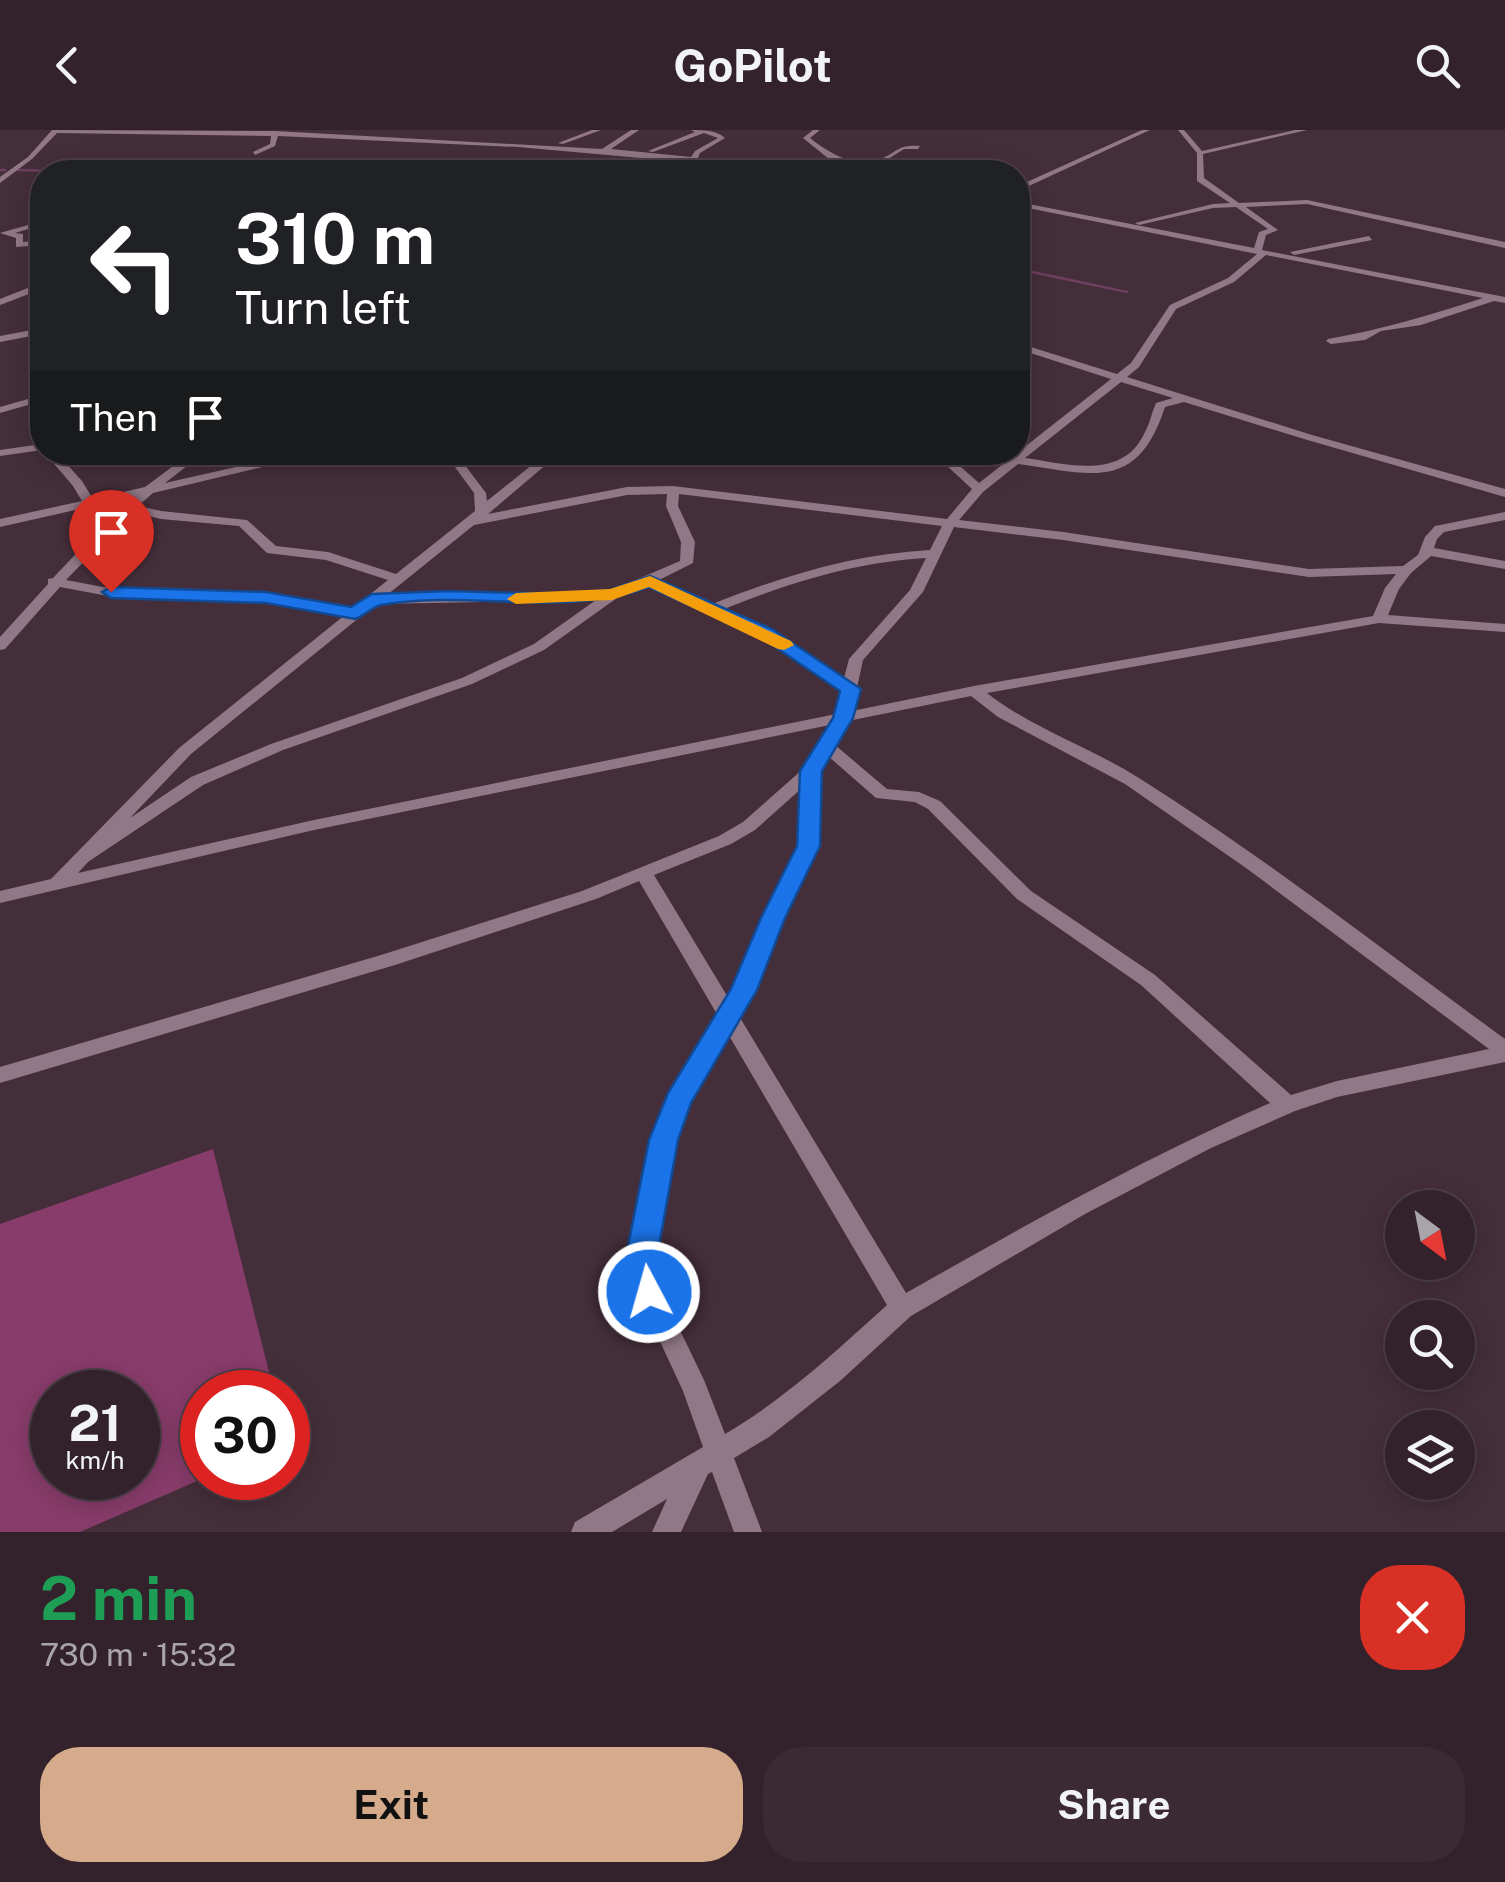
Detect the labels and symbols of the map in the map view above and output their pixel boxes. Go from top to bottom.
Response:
pin [69,490,154,593]
north arrow [1385,1190,1475,1280]
position arrow [597,1240,701,1344]
speed limit sign: 30 [180,1370,310,1500]

